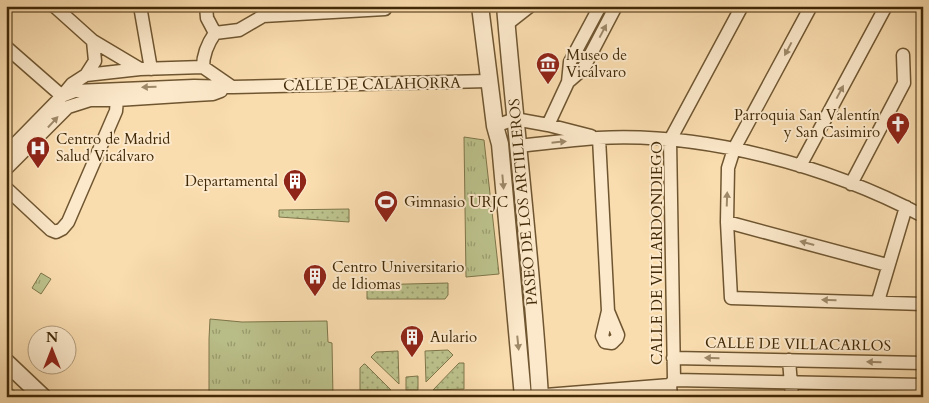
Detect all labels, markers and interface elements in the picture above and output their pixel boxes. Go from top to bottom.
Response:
one-way arrow [599,24,607,38]
one-way arrow [784,42,792,56]
place label: Museo de Vicálvaro [566,45,627,82]
museum icon: Museo de Vicálvaro [535,51,561,85]
street label: CALLE DE CALAHORRA [283,72,461,96]
one-way arrow [141,84,157,92]
one-way arrow [835,85,844,99]
street label: PASEO DE LOS ARTILLEROS [504,98,542,306]
place label: Parroquia San Valentín y San Casimiro [734,105,880,142]
church icon: Parroquia San Valentín y San Casimiro [885,111,911,145]
one-way arrow [47,117,59,129]
place label: Centro de Madrid Salud Vicálvaro [56,129,170,166]
hospital icon: Centro de Madrid Salud Vicálvaro [25,135,51,169]
one-way arrow [551,138,567,146]
street label: CALLE DE VILLARDONDIEGO [647,141,667,365]
building icon: Departamental [282,168,308,202]
place label: Departamental [185,171,278,191]
one-way arrow [499,174,507,190]
sports icon: Gimnasio URJC [373,189,399,223]
one-way arrow [724,191,732,207]
place label: Gimnasio URJC [404,192,508,212]
one-way arrow [799,239,814,247]
place label: Centro Universitario de Idiomas [332,257,464,294]
building icon: Centro Universitario de Idiomas [302,263,328,297]
one-way arrow [821,296,837,304]
building icon: Aulario [399,324,425,358]
north arrow [28,326,78,376]
place label: Aulario [430,327,477,347]
text: N [46,328,58,347]
street label: CALLE DE VILLACARLOS [705,332,891,356]
one-way arrow [514,336,522,352]
one-way arrow [703,354,719,362]
one-way arrow [866,358,882,366]

